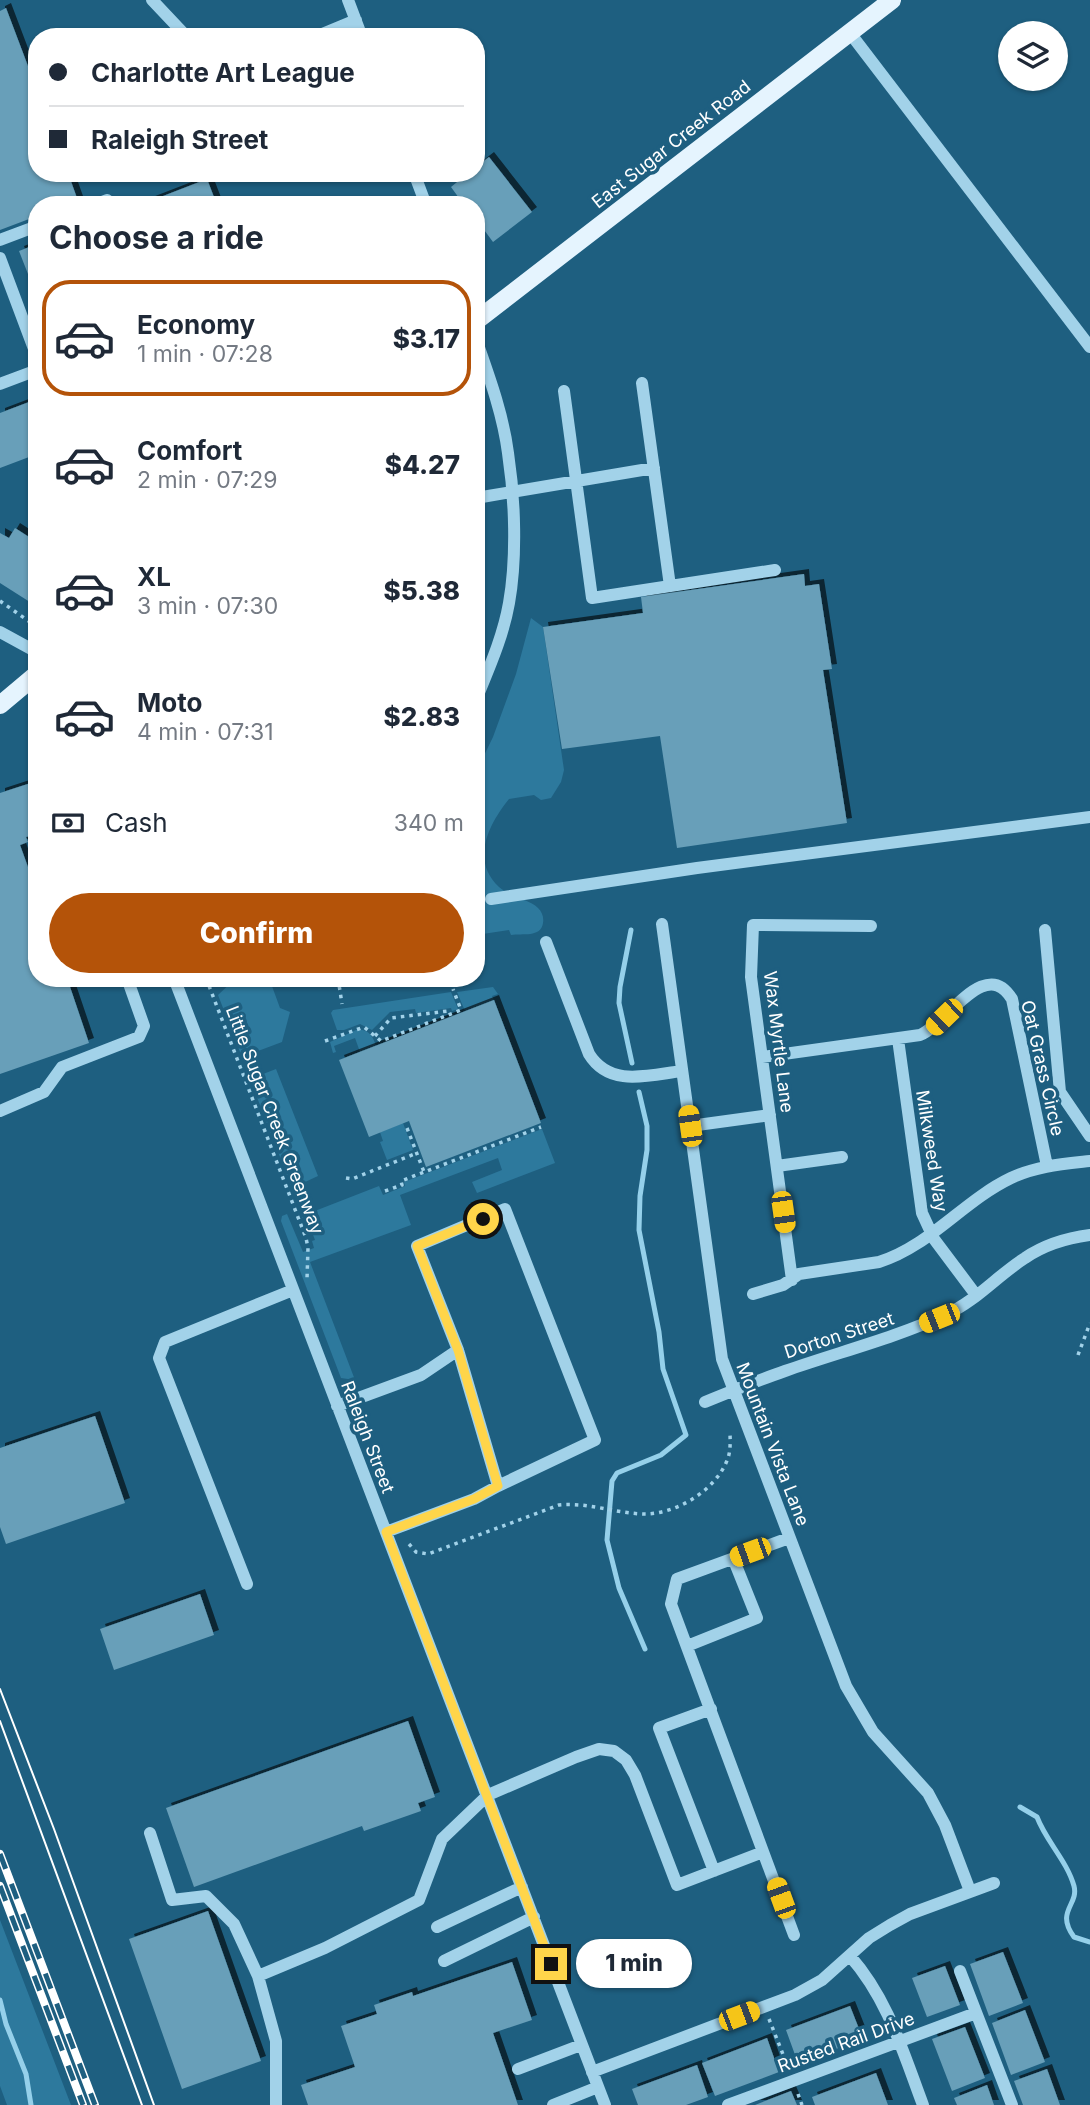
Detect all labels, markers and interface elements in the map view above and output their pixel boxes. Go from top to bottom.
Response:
map controls [998,21,1068,91]
button: layers [998,21,1068,91]
text: Charlotte Art League [91,57,355,88]
street label: East Sugar Creek Road [587,76,755,212]
text: Raleigh Street [91,124,268,155]
text: Choose a ride [49,218,264,257]
icon: car [53,307,116,370]
text: Economy [137,309,255,340]
text: $3.17 [393,323,460,354]
text: 1 min · 07:28 [137,340,273,368]
icon: car [53,433,116,496]
text: Comfort [137,435,242,466]
text: $4.27 [385,449,460,480]
text: 2 min · 07:29 [137,466,278,494]
icon: car [53,559,116,622]
text: XL [137,561,171,592]
text: $5.38 [383,575,460,606]
text: 3 min · 07:30 [137,592,278,620]
icon: car [53,685,116,748]
text: Moto [137,687,202,718]
text: $2.83 [384,701,460,732]
text: 4 min · 07:31 [137,718,274,746]
icon: cash [49,804,87,842]
text: Cash [105,807,168,838]
text: 340 m [394,809,464,837]
button: Confirm [49,893,464,973]
street label: Wax Myrtle Lane [760,970,798,1114]
car [922,995,967,1039]
street label: Oat Grass Circle [1017,998,1069,1138]
street label: Little Sugar Creek Greenway [222,1003,328,1237]
street label: Milkweed Way [912,1089,952,1213]
car [677,1104,704,1148]
car [770,1190,797,1234]
route start [467,1203,499,1235]
car [916,1300,963,1336]
street label: Dorton Street [782,1307,896,1363]
street label: Mountain Vista Lane [732,1359,814,1529]
street label: Raleigh Street [337,1378,399,1496]
car [727,1535,774,1569]
car [764,1875,799,1921]
callout: 1 min [576,1940,691,1988]
route end [535,1948,567,1980]
text: 1 min [605,1949,663,1977]
car [716,1999,763,2033]
street label: Rusted Rail Drive [775,2007,917,2077]

